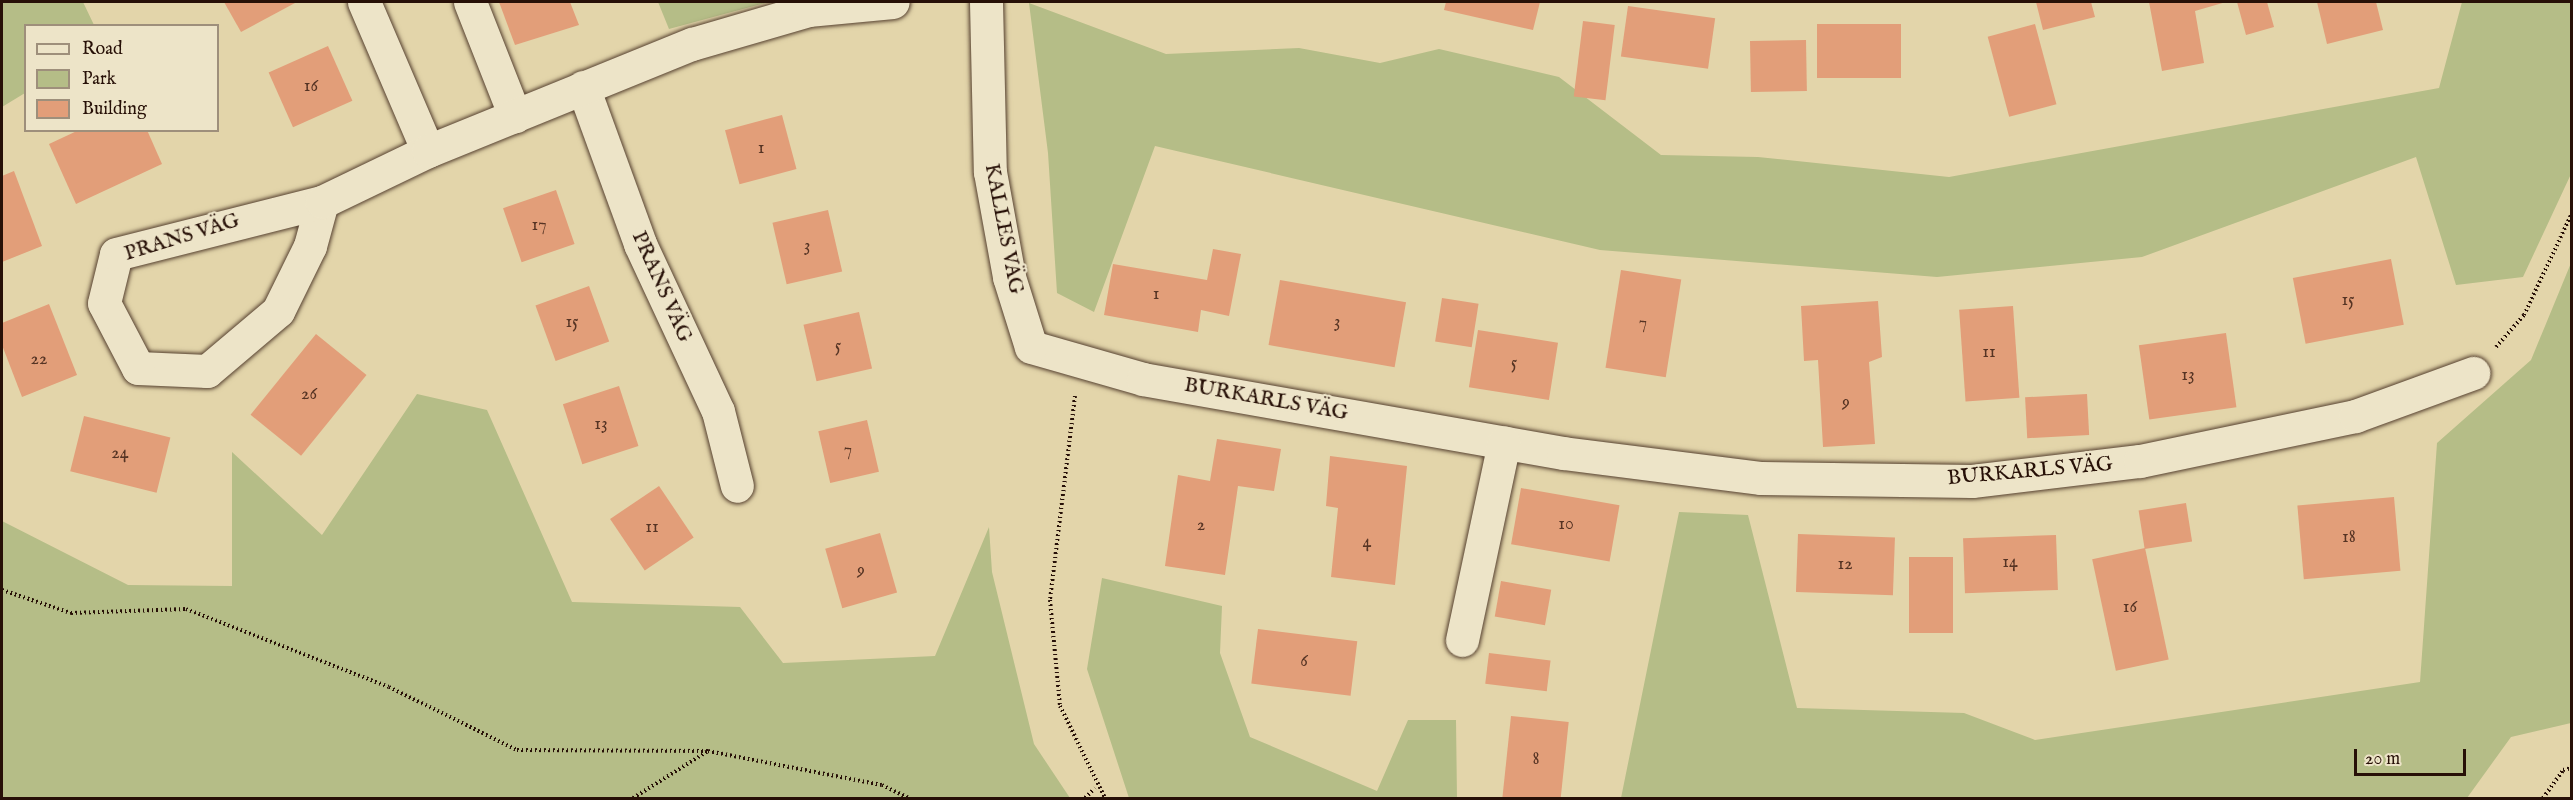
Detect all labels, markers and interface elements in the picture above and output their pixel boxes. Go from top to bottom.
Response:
legend [24,24,219,132]
text: Road [82,38,123,61]
text: Park [82,68,116,91]
house number: 16 [304,76,318,98]
text: Building [82,98,147,121]
house number: 1 [758,138,764,160]
street label: KALLES VÄG [978,162,1028,296]
street label: PRANS VÄG [121,209,243,267]
house number: 17 [531,215,547,237]
street label: PRANS VÄG [625,228,697,346]
house number: 3 [804,236,810,258]
house number: 1 [1153,284,1159,306]
house number: 15 [2341,290,2355,312]
house number: 15 [565,312,579,334]
house number: 3 [1334,312,1340,334]
house number: 7 [1639,313,1647,335]
house number: 5 [835,336,841,358]
house number: 11 [1982,342,1996,364]
house number: 22 [31,349,47,371]
house number: 5 [1511,353,1517,375]
house number: 13 [2181,365,2195,387]
street label: BURKARLS VÄG [1182,373,1350,427]
house number: 26 [301,384,317,406]
house number: 9 [1842,392,1850,414]
house number: 13 [594,414,608,436]
house number: 7 [844,440,852,462]
house number: 24 [111,443,129,465]
street label: BURKARLS VÄG [1946,452,2114,492]
house number: 10 [1558,514,1574,536]
house number: 2 [1197,515,1205,537]
house number: 11 [645,517,659,539]
house number: 18 [2342,527,2356,549]
house number: 4 [1363,532,1371,554]
house number: 14 [2002,552,2018,574]
house number: 12 [1837,554,1853,576]
house number: 9 [857,560,865,582]
house number: 16 [2123,597,2137,619]
house number: 6 [1300,651,1308,673]
scale bar [2357,737,2470,775]
text: 20 m [2365,748,2400,771]
house number: 8 [1532,749,1540,771]

